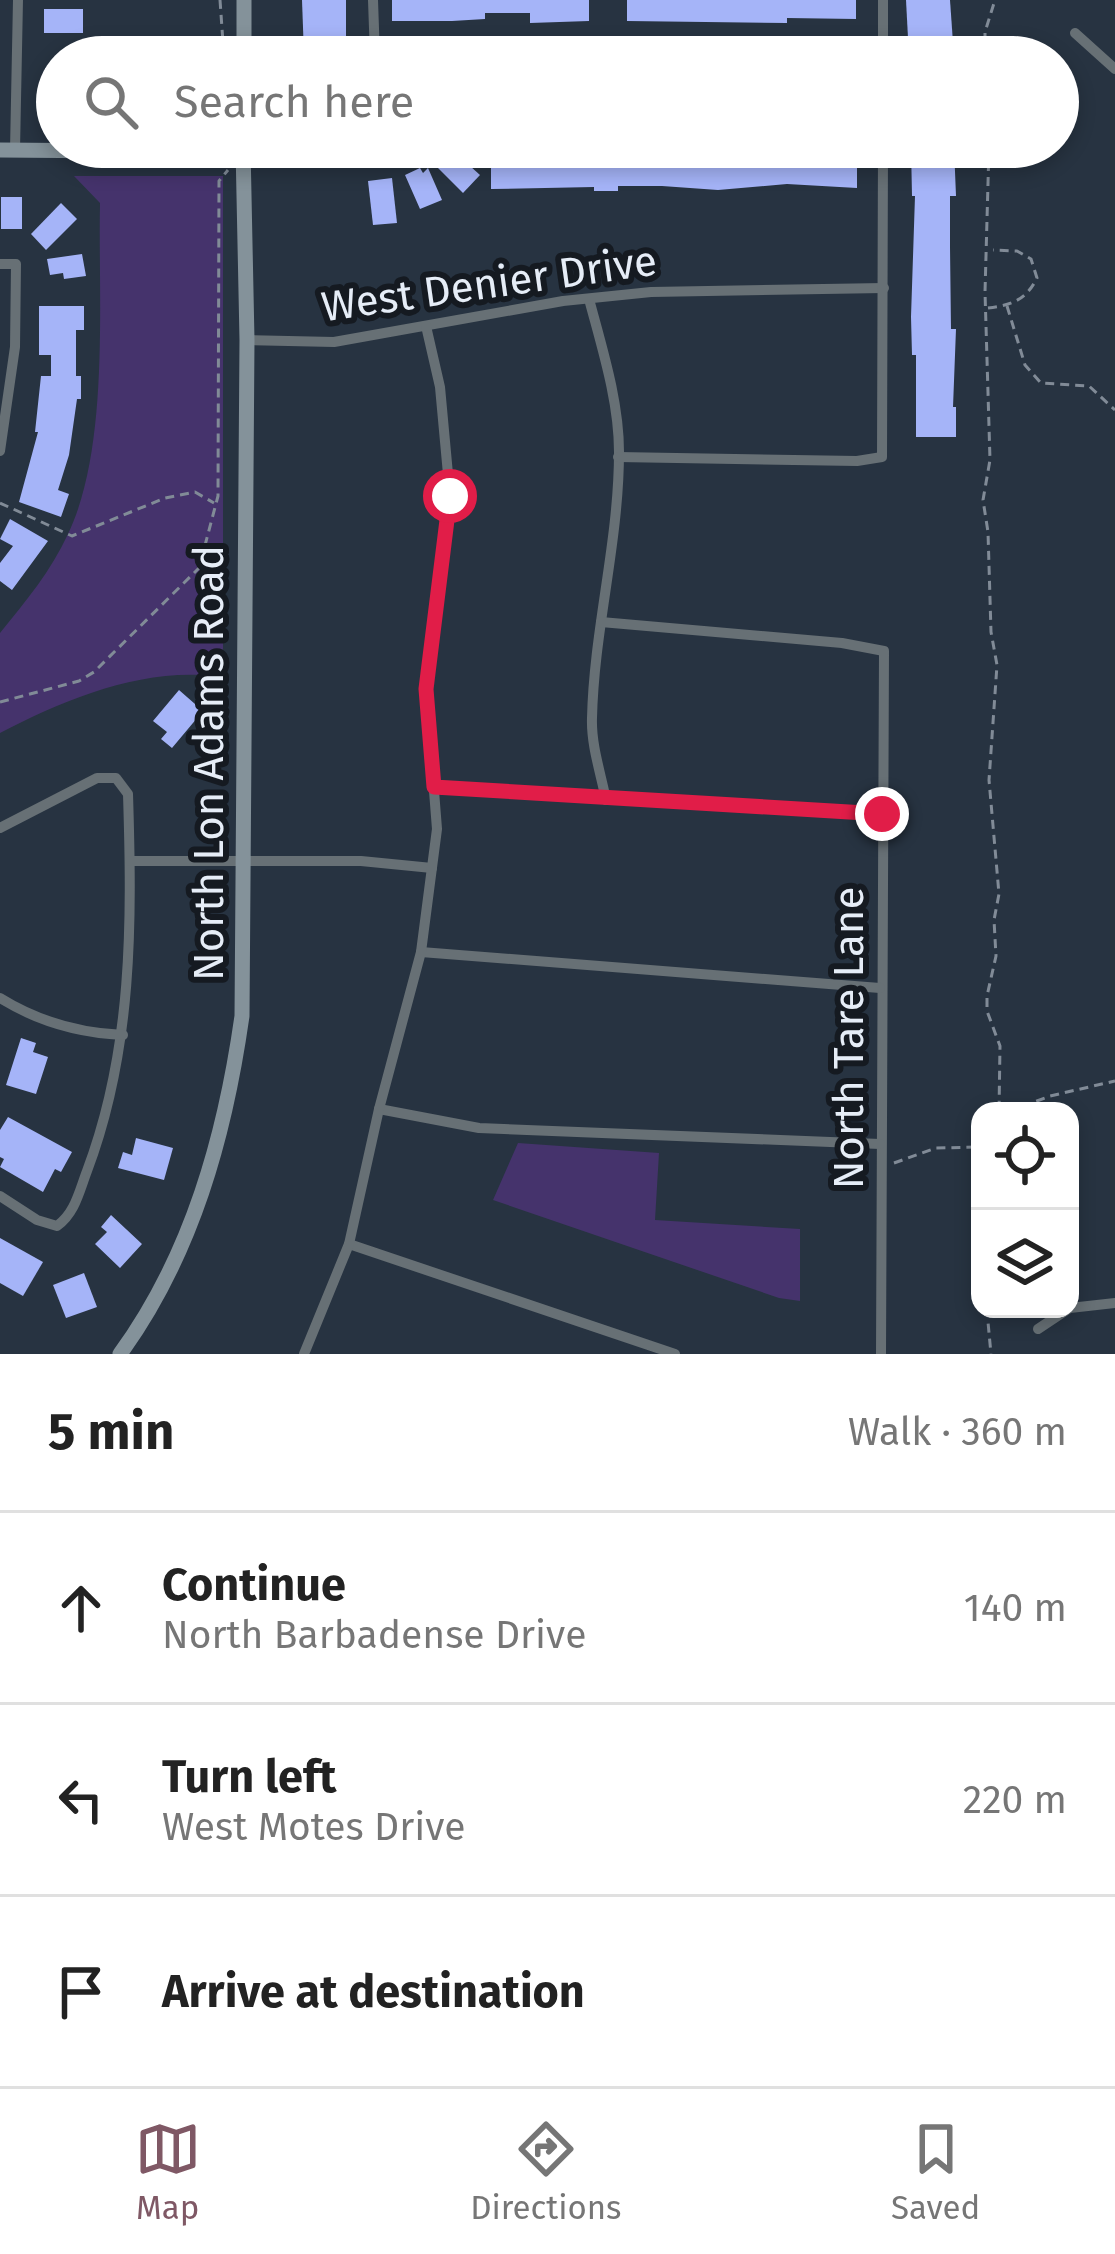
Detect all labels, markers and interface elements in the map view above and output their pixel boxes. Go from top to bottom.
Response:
search box [36,36,1079,168]
icon: search [78,69,144,135]
text: Search here [174,75,414,129]
street label: West Denier Drive [318,236,660,332]
route start [423,469,477,523]
street label: North Lon Adams Road [184,545,234,981]
route end [855,787,909,841]
street label: North Tare Lane [824,887,874,1189]
map controls [971,1102,1079,1318]
button: locate [971,1102,1079,1210]
button: layers [971,1210,1079,1318]
text: 5 min [48,1401,174,1463]
text: Walk · 360 m [848,1409,1067,1455]
text: Continue [162,1558,346,1612]
icon: ahead [48,1575,114,1641]
text: 140 m [964,1585,1067,1631]
text: North Barbadense Drive [162,1612,586,1658]
text: Turn left [162,1750,336,1804]
icon: left [48,1767,114,1833]
text: 220 m [963,1777,1067,1823]
text: West Motes Drive [162,1804,466,1850]
icon: arrive [48,1959,114,2025]
text: Arrive at destination [162,1965,585,2019]
tab: Map [135,2116,201,2228]
tab: Directions [470,2116,622,2228]
tab: Saved [891,2116,980,2228]

